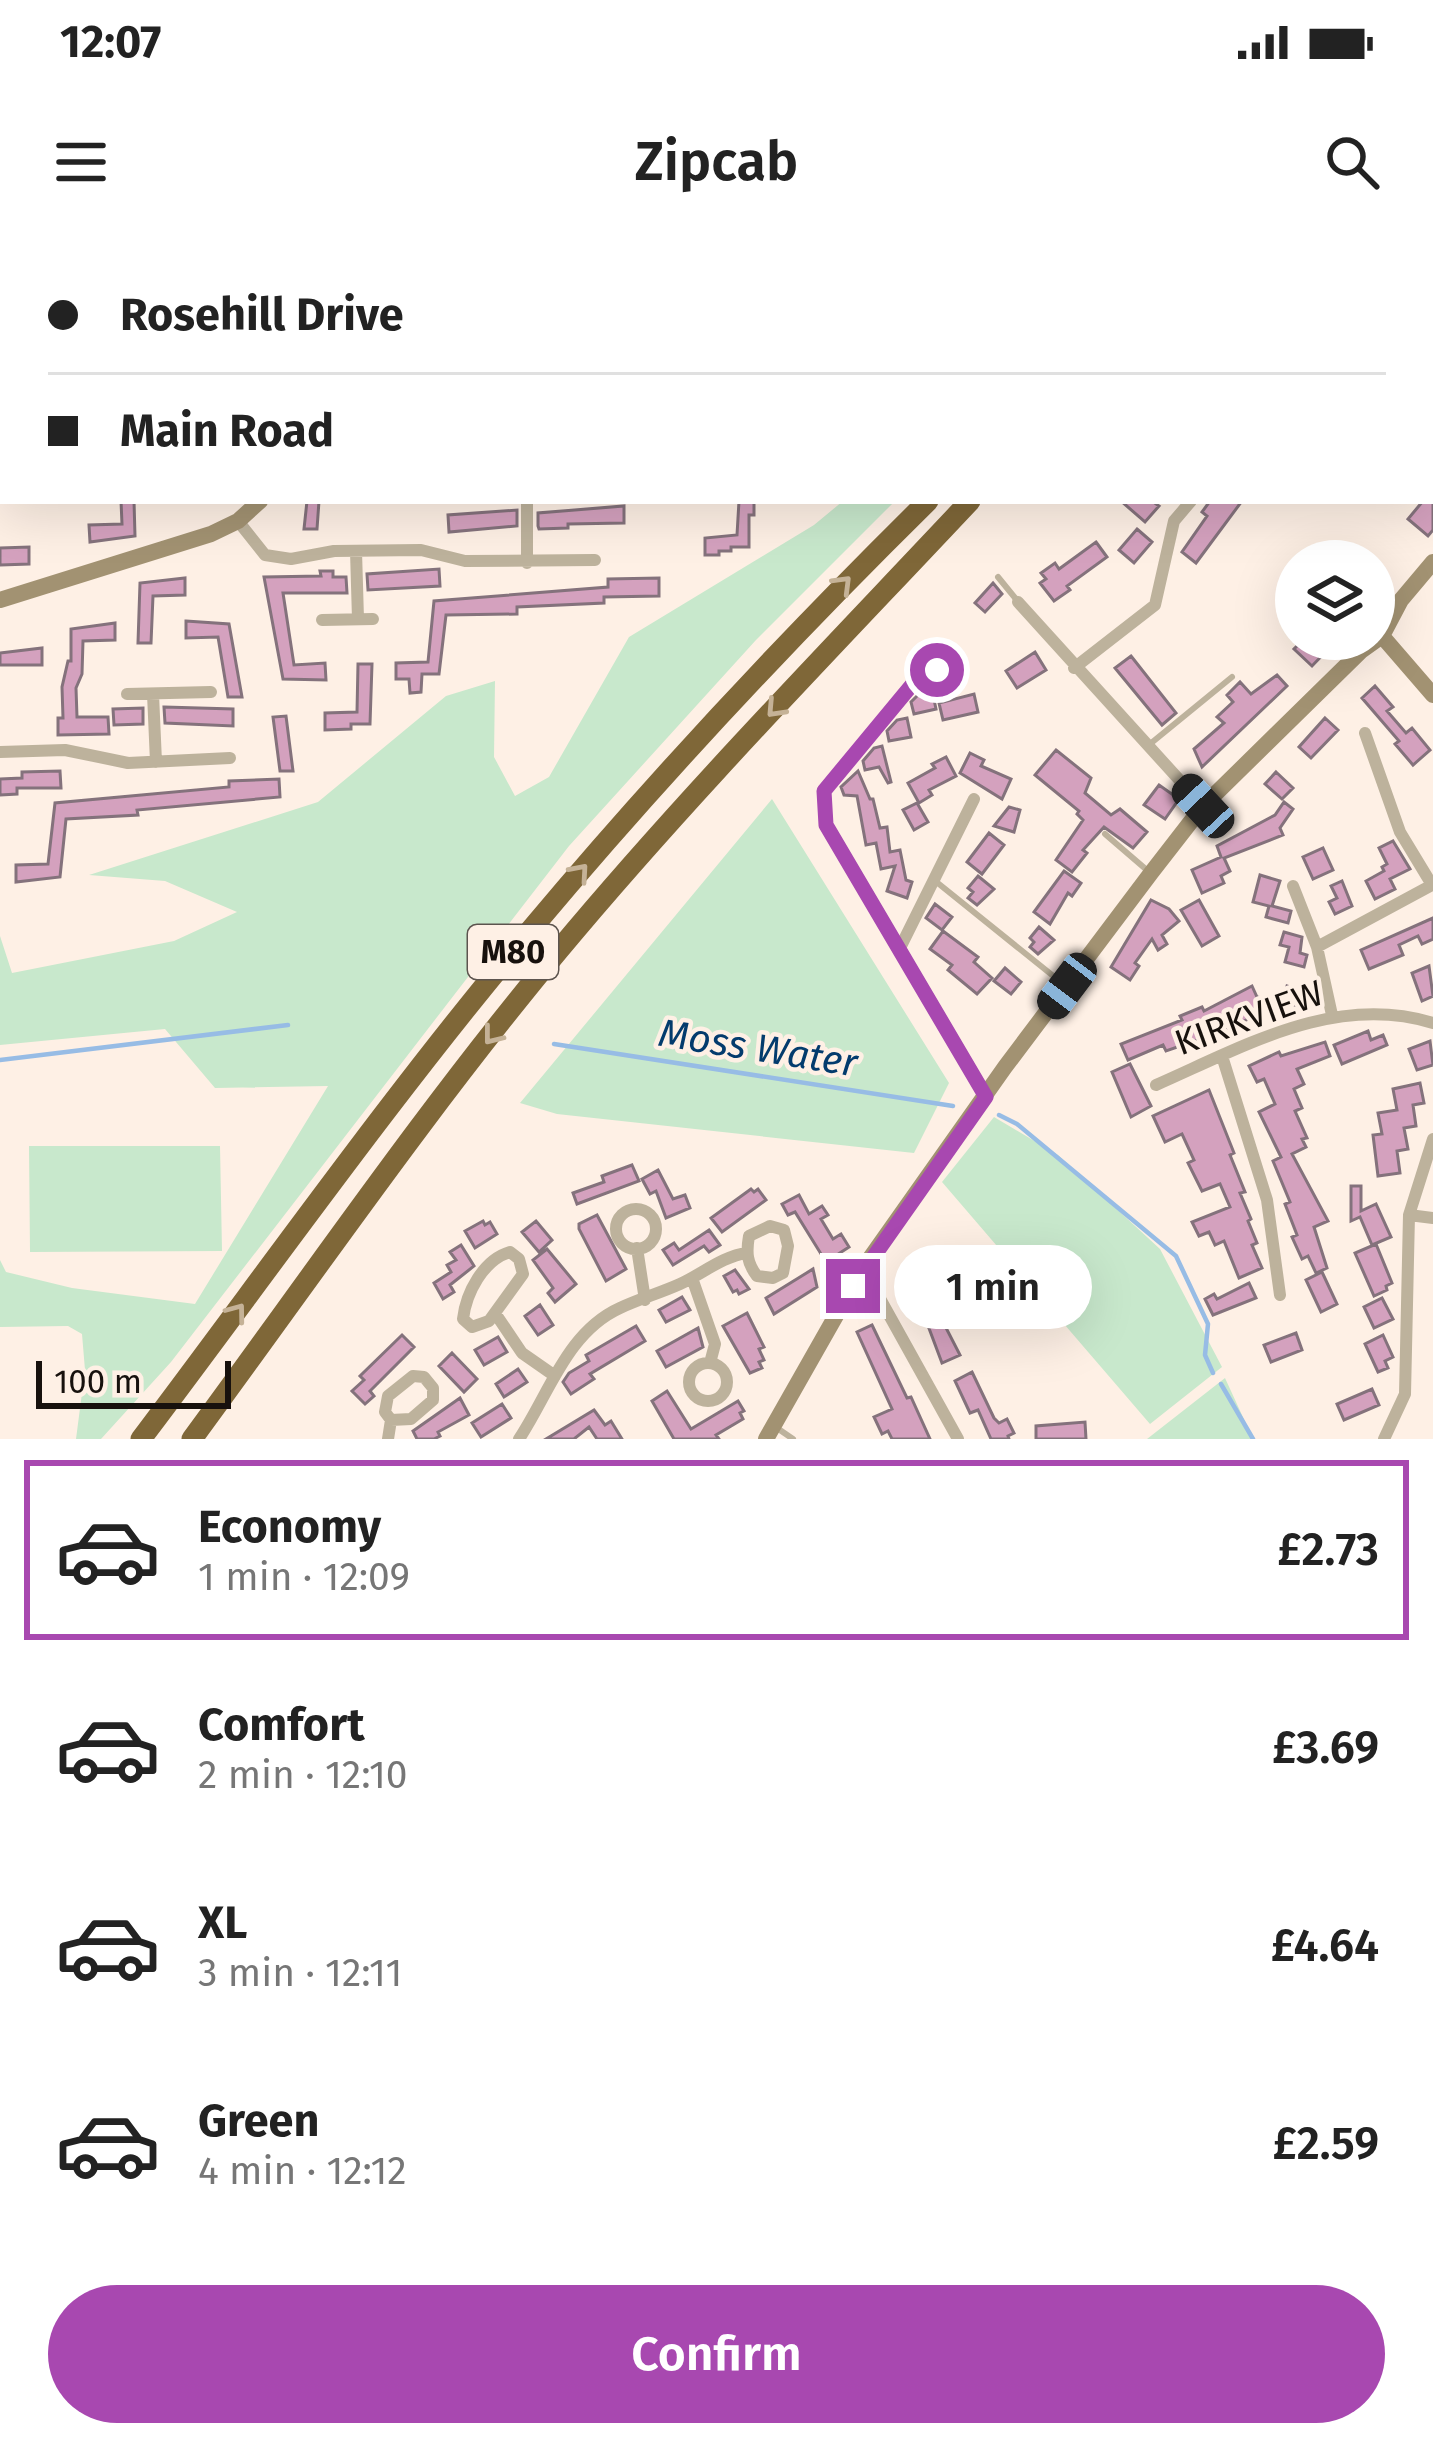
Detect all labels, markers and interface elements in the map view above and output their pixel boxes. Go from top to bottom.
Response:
text: 12:07 [60,15,161,69]
icon: menu [48,129,114,195]
icon: search [1319,129,1385,195]
text: Zipcab [635,130,798,194]
text: Rosehill Drive [120,288,404,342]
text: Main Road [120,404,334,458]
map controls [1275,540,1395,660]
button: layers [1275,540,1395,660]
one-way arrow [829,577,851,599]
route start [910,643,964,697]
one-way arrow [768,696,789,717]
car [1165,767,1241,845]
one-way arrow [566,864,587,886]
road number: M80 [468,925,558,979]
car [1031,946,1103,1026]
street label: KIRKVIEW [1169,971,1329,1065]
water label: Moss Water [656,1010,862,1087]
one-way arrow [485,1022,507,1044]
callout: 1 min [895,1244,1093,1328]
route end [826,1259,880,1313]
text: 1 min [946,1264,1040,1310]
one-way arrow [223,1304,244,1326]
scale bar [36,1355,231,1408]
text: 100 m [54,1362,142,1402]
icon: car [54,1496,162,1604]
text: Economy [198,1500,381,1554]
text: £2.73 [1277,1523,1379,1577]
text: 1 min · 12:09 [198,1554,410,1600]
icon: car [54,1694,162,1802]
text: Comfort [198,1698,365,1752]
text: £3.69 [1272,1721,1379,1775]
text: 2 min · 12:10 [198,1752,408,1798]
icon: car [54,1892,162,2000]
text: XL [198,1896,247,1950]
text: £4.64 [1271,1919,1379,1973]
text: 3 min · 12:11 [198,1950,402,1996]
icon: car [54,2090,162,2198]
text: Green [198,2094,319,2148]
text: £2.59 [1273,2117,1379,2171]
text: 4 min · 12:12 [198,2148,407,2194]
button: Confirm [48,2285,1385,2423]

